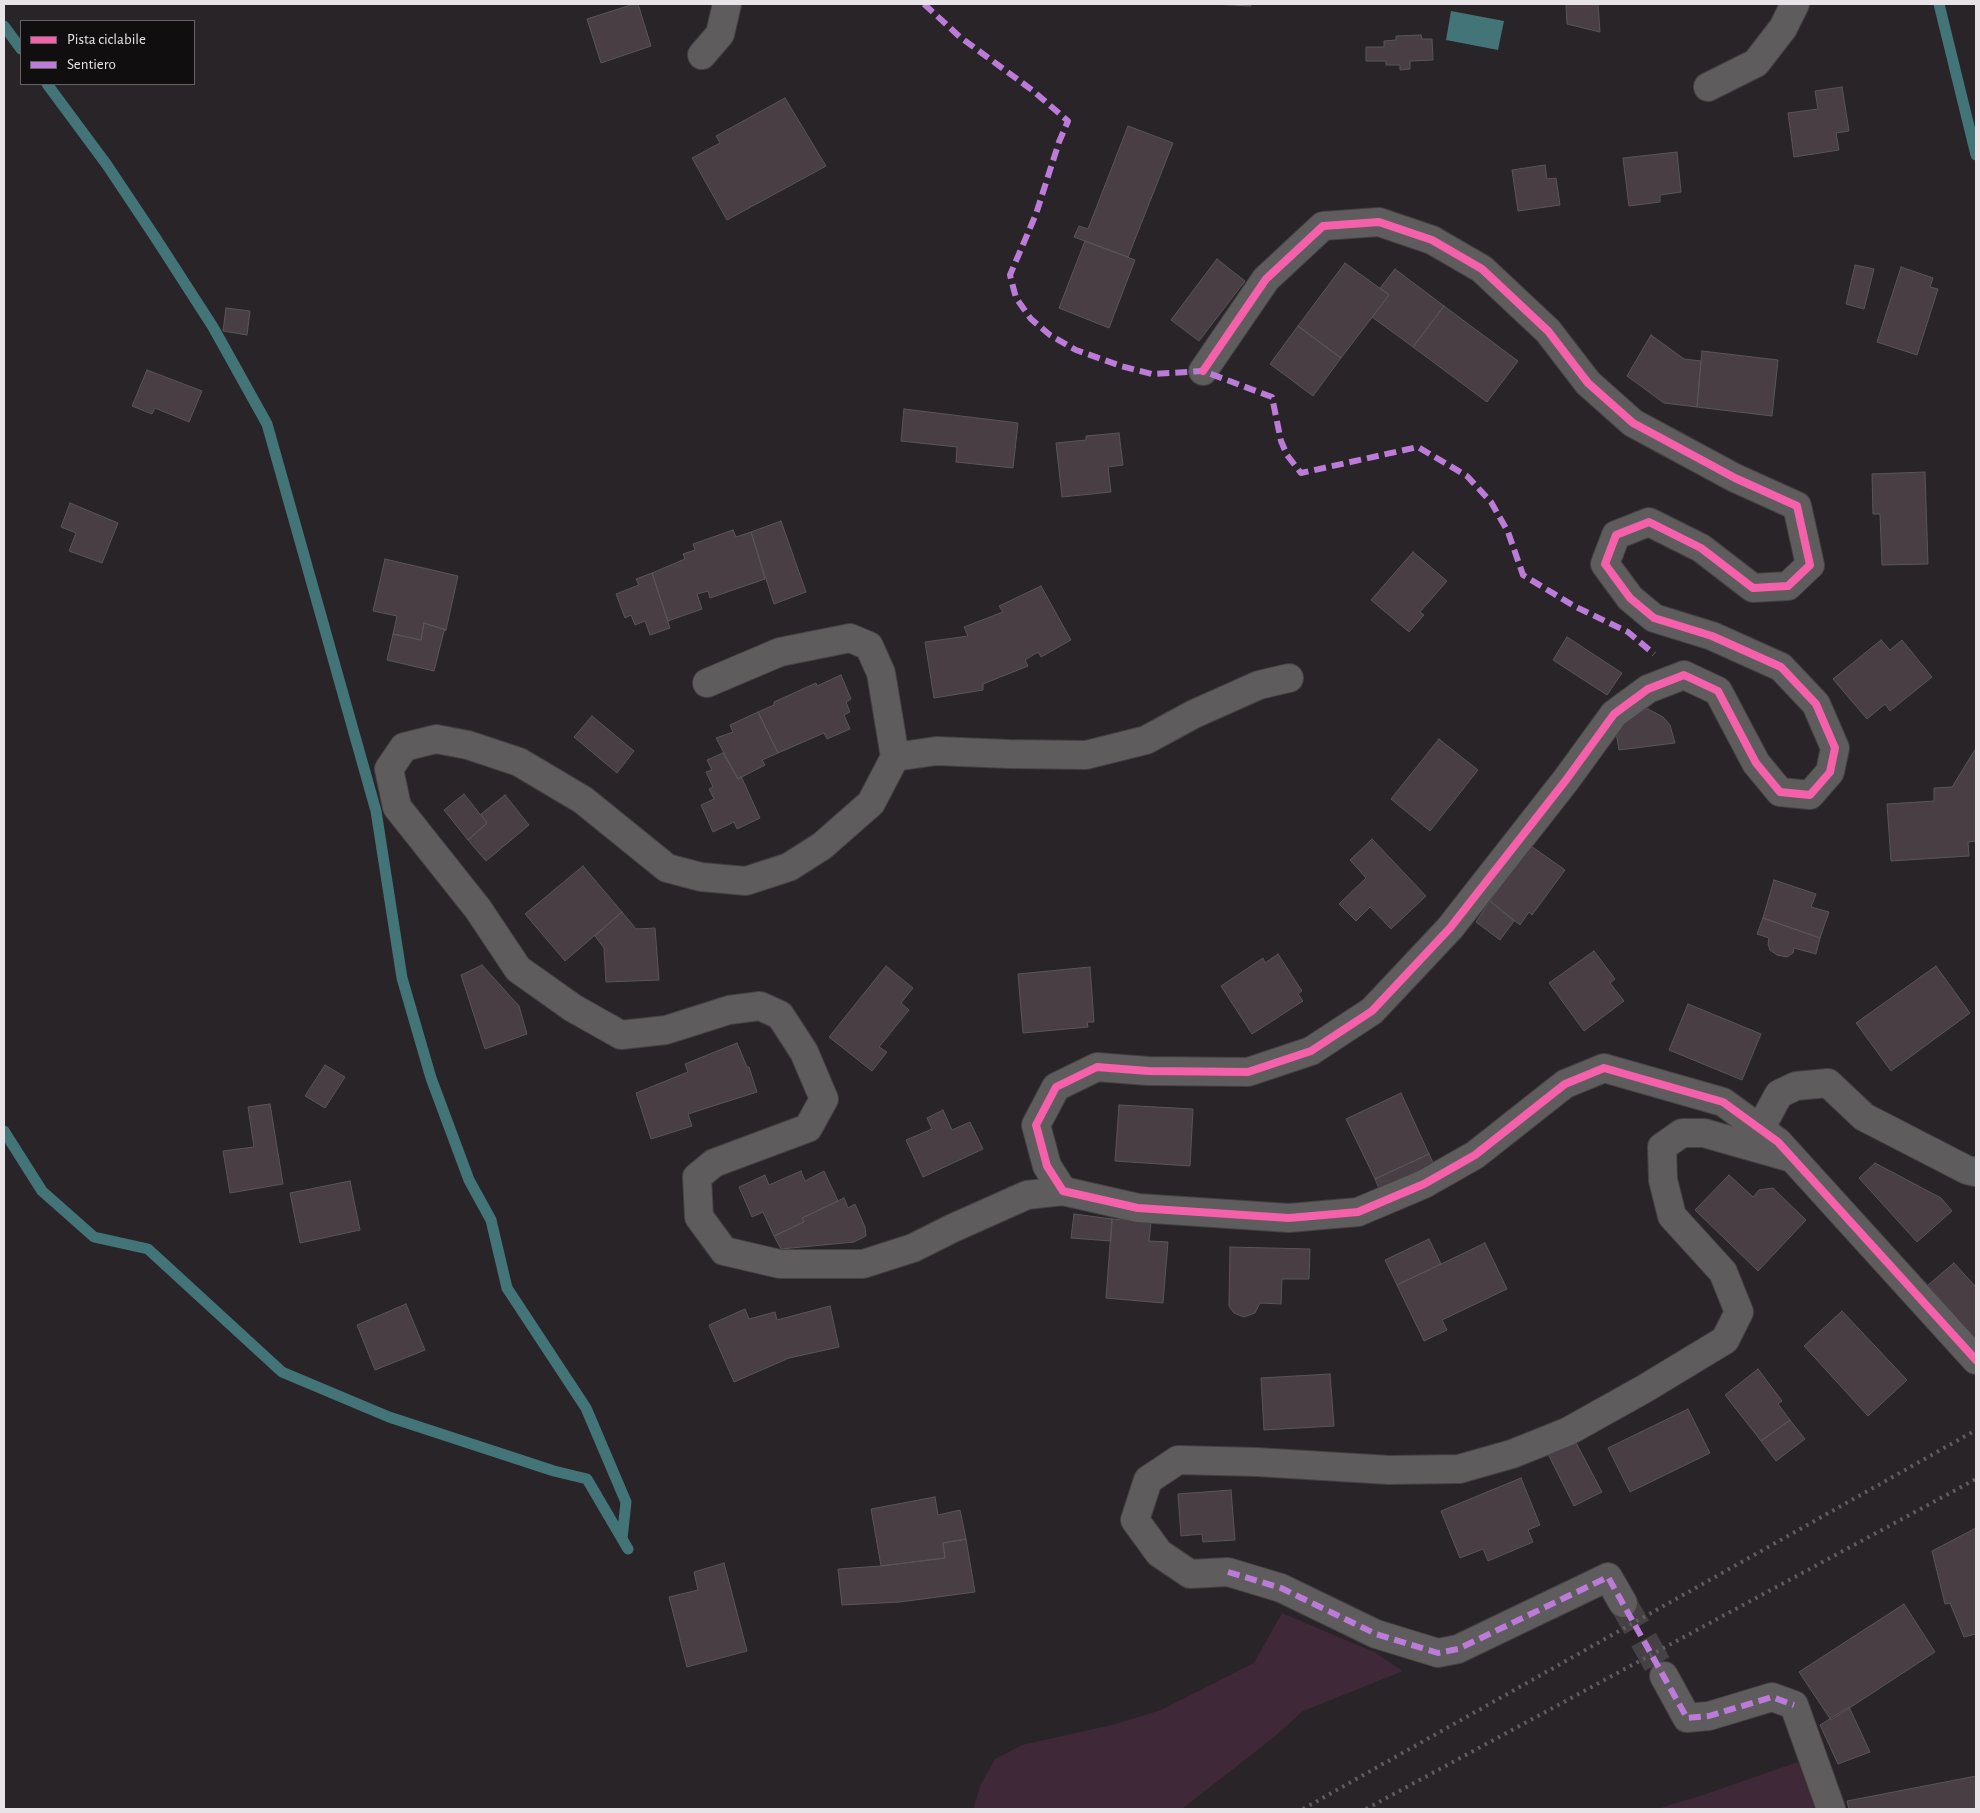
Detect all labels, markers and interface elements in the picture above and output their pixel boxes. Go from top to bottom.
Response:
legend [20,20,195,85]
text: Pista ciclabile [67,32,146,47]
text: Sentiero [67,57,116,72]

